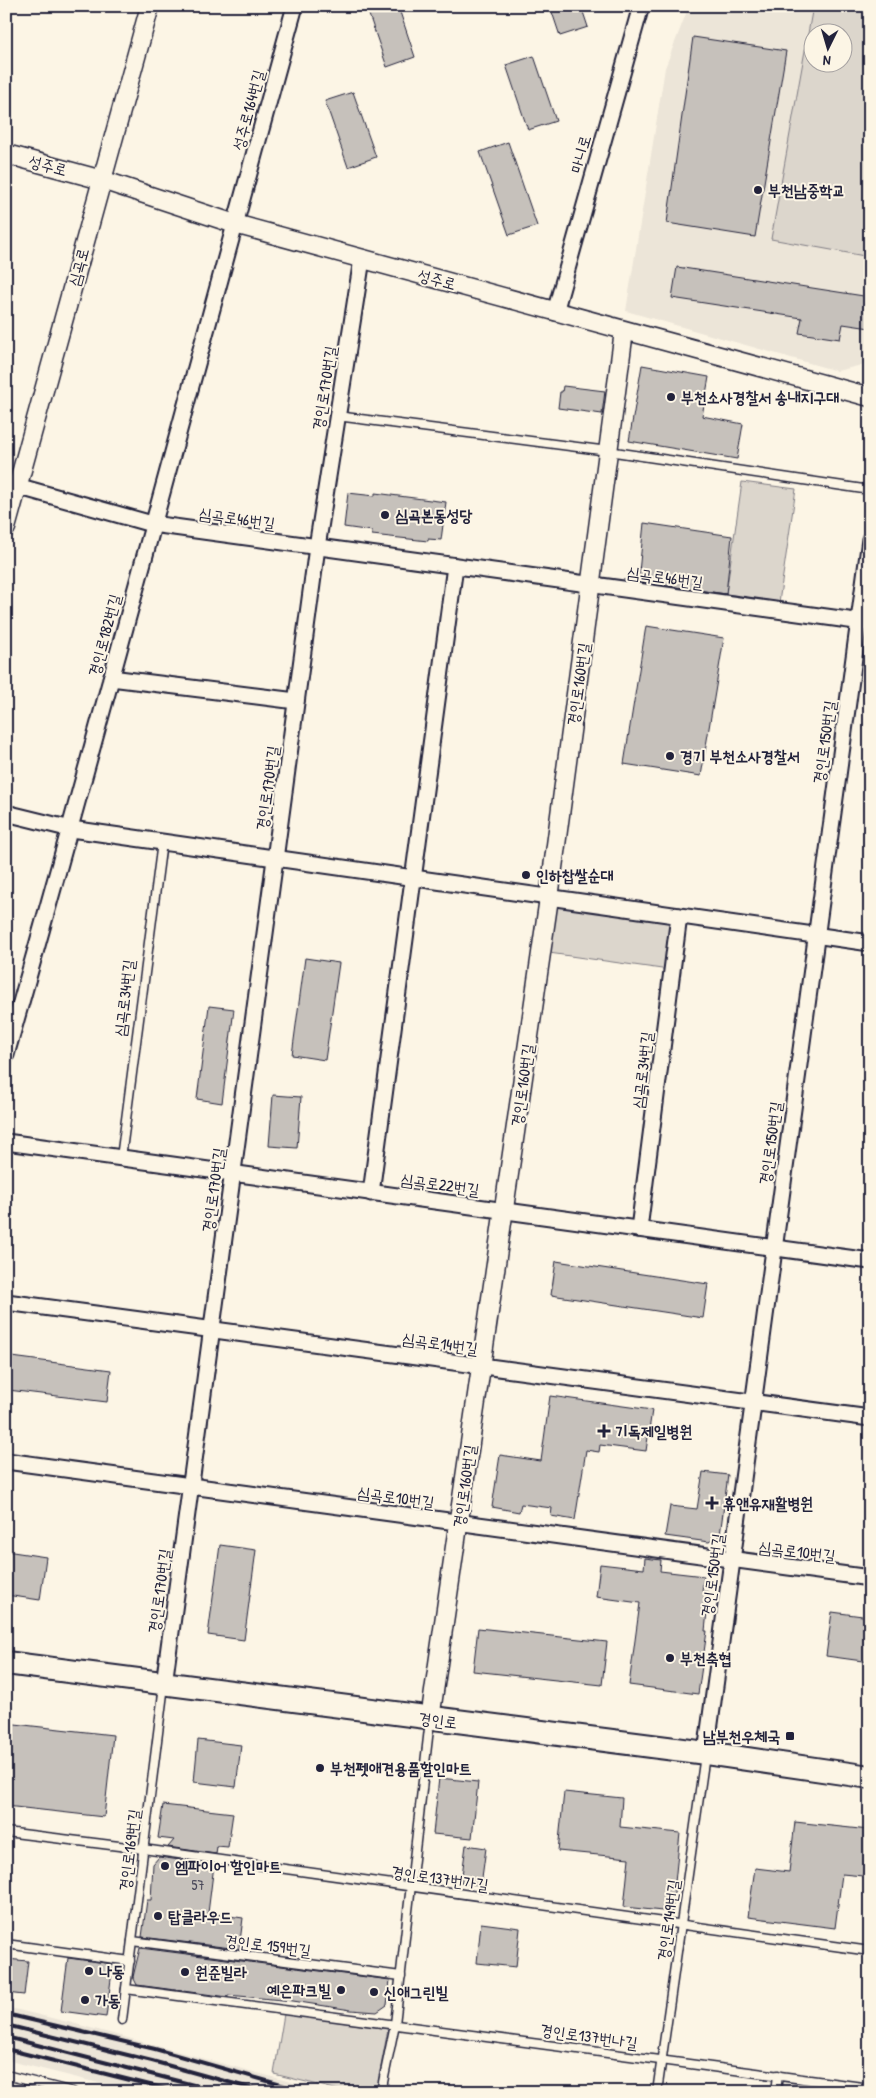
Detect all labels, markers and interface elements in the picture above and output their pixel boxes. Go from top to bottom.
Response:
north arrow [804,22,854,72]
text: N [822,52,831,71]
street label: 성주로164번길 [227,67,269,153]
street label: 마니로 [564,132,596,176]
street label: 성주로 [26,149,70,181]
place label: 부천남중학교 [768,179,845,201]
marker: 부천남중학교 [752,184,764,196]
street label: 심곡로 [62,245,94,289]
street label: 성주로 [415,263,459,295]
street label: 경인로170번길 [306,344,342,432]
place label: 부천소사경찰서 송내지구대 [681,386,839,408]
marker: 부천소사경찰서 송내지구대 [665,391,677,403]
street label: 심곡로46번길 [197,502,277,534]
place label: 심곡본동성당 [395,504,472,526]
marker: 심곡본동성당 [379,509,391,521]
street label: 심곡로46번길 [625,561,705,593]
street label: 경인로182번길 [82,591,126,679]
street label: 경인로160번길 [561,641,595,727]
street label: 경인로150번길 [807,699,841,785]
street label: 경인로170번길 [250,744,284,832]
place label: 경기 부천소사경찰서 [680,745,800,767]
marker: 경기 부천소사경찰서 [664,750,676,762]
place label: 인하찹쌀순대 [536,864,613,886]
marker: 인하찹쌀순대 [520,869,532,881]
street label: 심곡로34번길 [108,958,140,1038]
street label: 심곡로34번길 [626,1030,658,1110]
street label: 경인로160번길 [505,1042,539,1128]
street label: 경인로150번길 [753,1100,787,1186]
street label: 경인로170번길 [196,1146,230,1234]
street label: 심곡로22번길 [399,1168,481,1200]
street label: 심곡로14번길 [401,1327,479,1359]
place label: 기독제일병원 [615,1420,692,1442]
marker: 기독제일병원 [597,1424,611,1438]
street label: 경인로160번길 [447,1443,481,1529]
street label: 심곡로10번길 [356,1481,436,1513]
place label: 휴앤유재활병원 [723,1492,813,1514]
marker: 휴앤유재활병원 [705,1496,719,1510]
street label: 경인로150번길 [695,1532,729,1618]
street label: 심곡로10번길 [757,1535,837,1567]
street label: 경인로170번길 [142,1547,176,1635]
place label: 부천축협 [680,1647,732,1669]
marker: 부천축협 [664,1652,676,1664]
street label: 경인로 [417,1707,459,1733]
place label: 남부천우체국 [703,1725,780,1747]
marker: 남부천우체국 [784,1730,796,1742]
place label: 부천펫애견용품할인마트 [330,1757,472,1779]
marker: 부천펫애견용품할인마트 [314,1762,326,1774]
street label: 경인로169번길 [113,1808,145,1892]
place label: 엠파이어 할인마트 [175,1855,282,1877]
marker: 엠파이어 할인마트 [159,1860,171,1872]
street label: 경인로137번가길 [390,1860,490,1896]
house number: 57 [192,1875,204,1894]
street label: 경인로149번길 [651,1878,685,1962]
place label: 탑클라우드 [168,1905,233,1927]
marker: 탑클라우드 [152,1910,164,1922]
street label: 경인로 159번길 [224,1929,312,1961]
place label: 나동 [99,1960,125,1982]
place label: 원준빌라 [195,1961,248,1983]
marker: 나동 [83,1965,95,1977]
marker: 원준빌라 [179,1966,191,1978]
place label: 예은파크빌 [267,1979,331,2001]
place label: 신애그린빌 [384,1981,449,2003]
marker: 예은파크빌 [335,1984,347,1996]
marker: 신애그린빌 [368,1986,380,1998]
place label: 가동 [95,1989,121,2011]
marker: 가동 [79,1994,91,2006]
street label: 경인로137번나길 [539,2018,639,2054]

